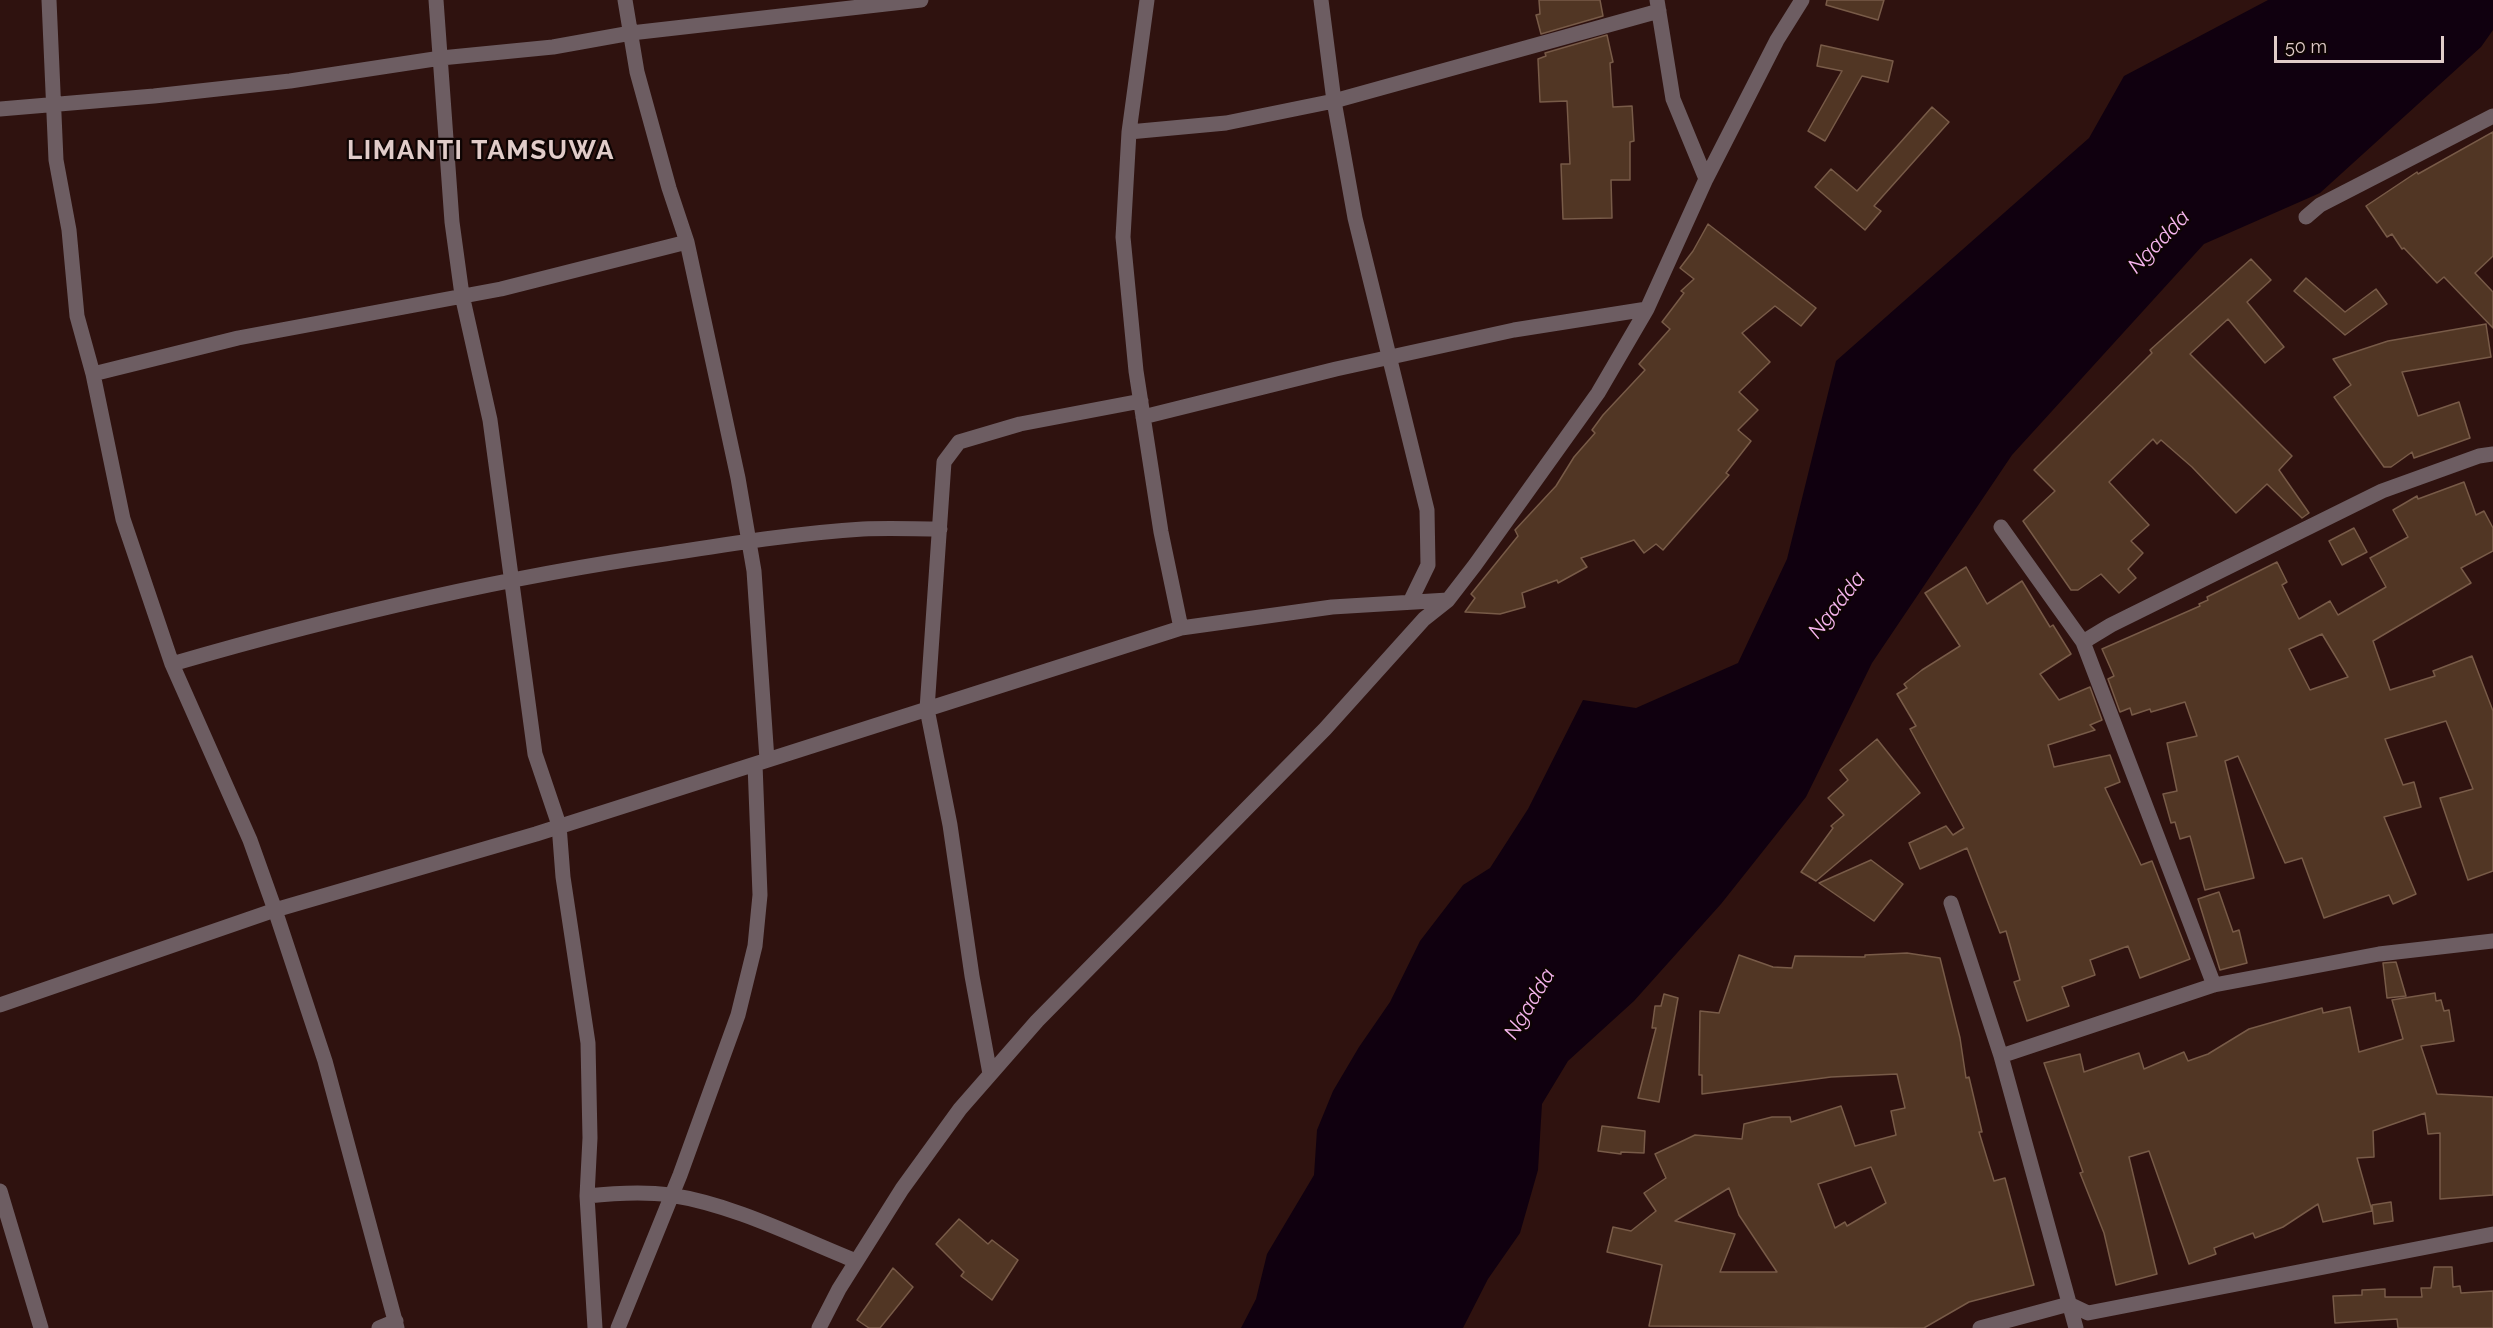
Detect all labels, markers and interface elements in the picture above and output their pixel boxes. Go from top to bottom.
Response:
scale bar [2277,24,2446,62]
text: 50 m [2285,36,2327,57]
district label: LIMANTI TAMSUWA [347,135,615,167]
water label: Ngadda [2123,205,2195,279]
water label: Ngadda [1803,566,1871,644]
water label: Ngadda [1499,964,1561,1044]

